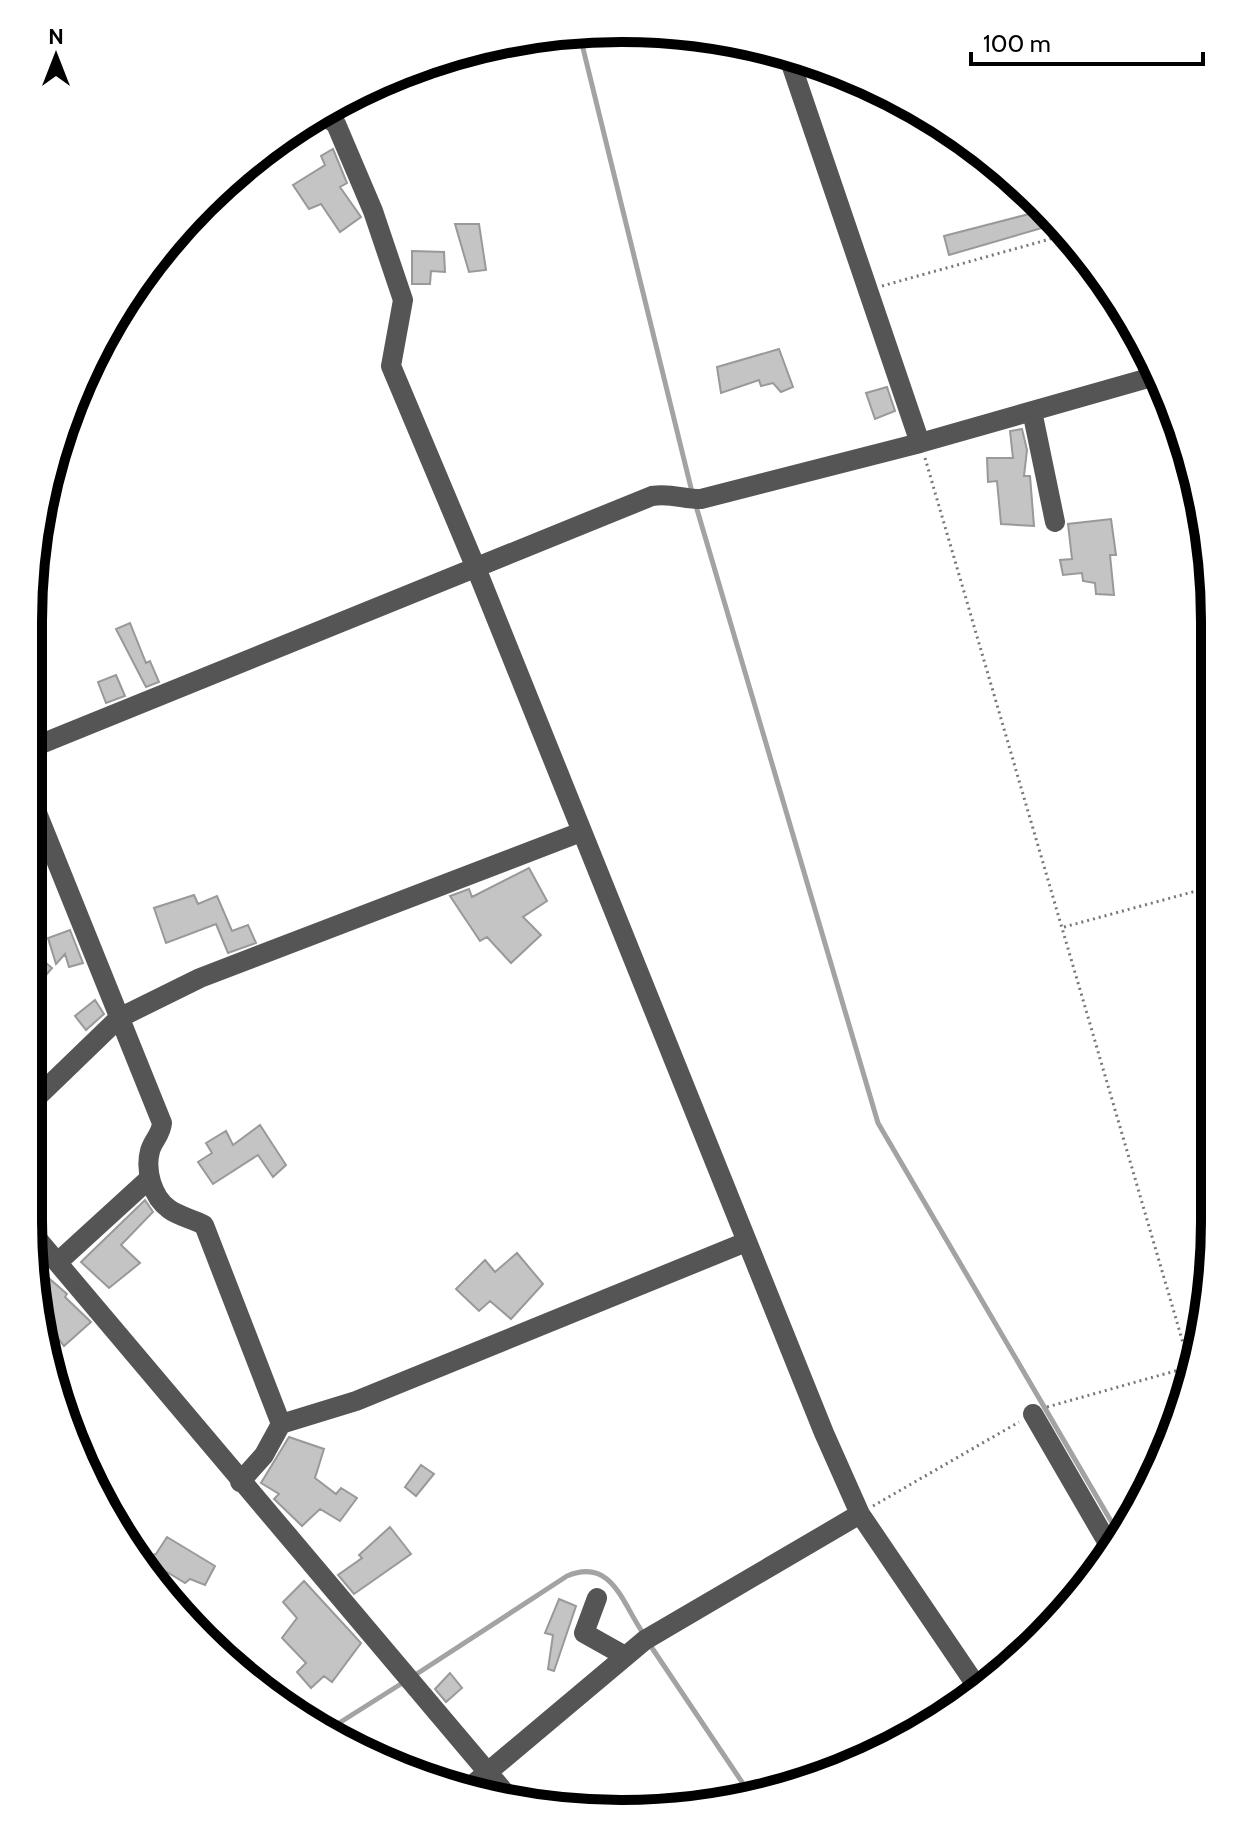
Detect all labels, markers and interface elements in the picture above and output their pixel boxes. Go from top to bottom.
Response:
north arrow [16,16,96,96]
scale bar [971,16,1203,66]
text: N [48,23,64,50]
text: 100 m [983,29,1051,58]

